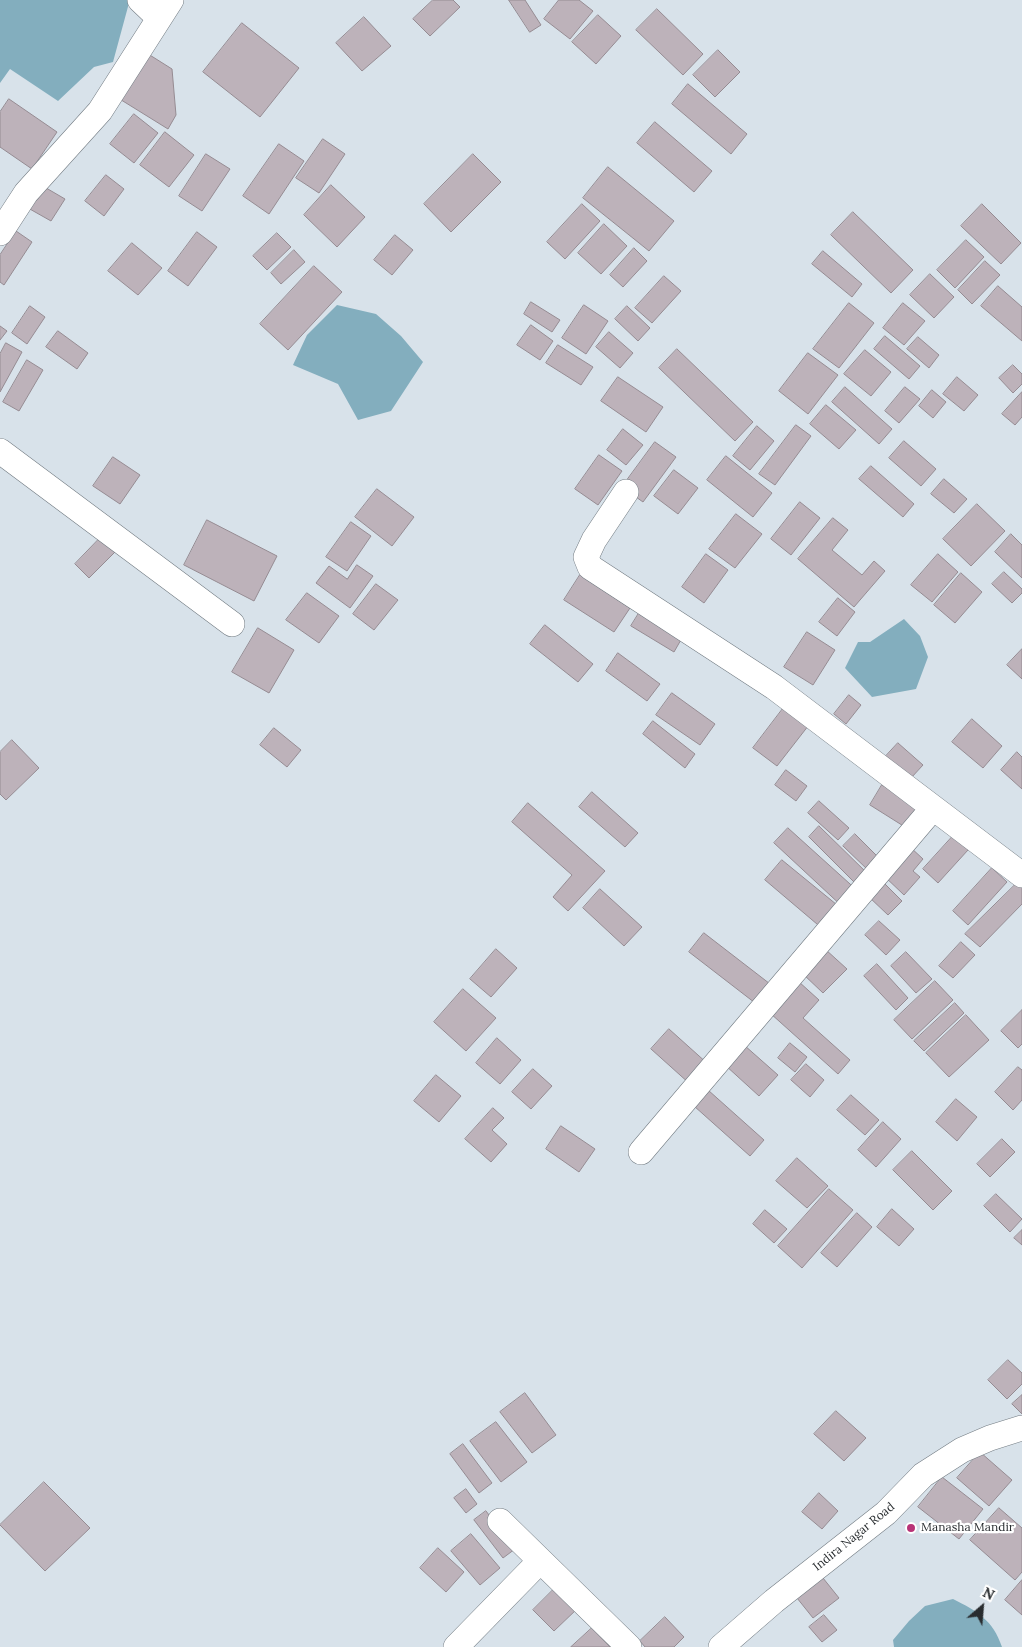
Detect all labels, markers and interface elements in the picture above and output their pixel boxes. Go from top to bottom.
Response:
street label: Indira Nagar Road [810,1500,898,1574]
place label: Manasha Mandir [921,1521,1014,1535]
marker: Manasha Mandir [905,1522,917,1534]
north arrow [957,1582,1007,1632]
text: N [980,1583,998,1604]

